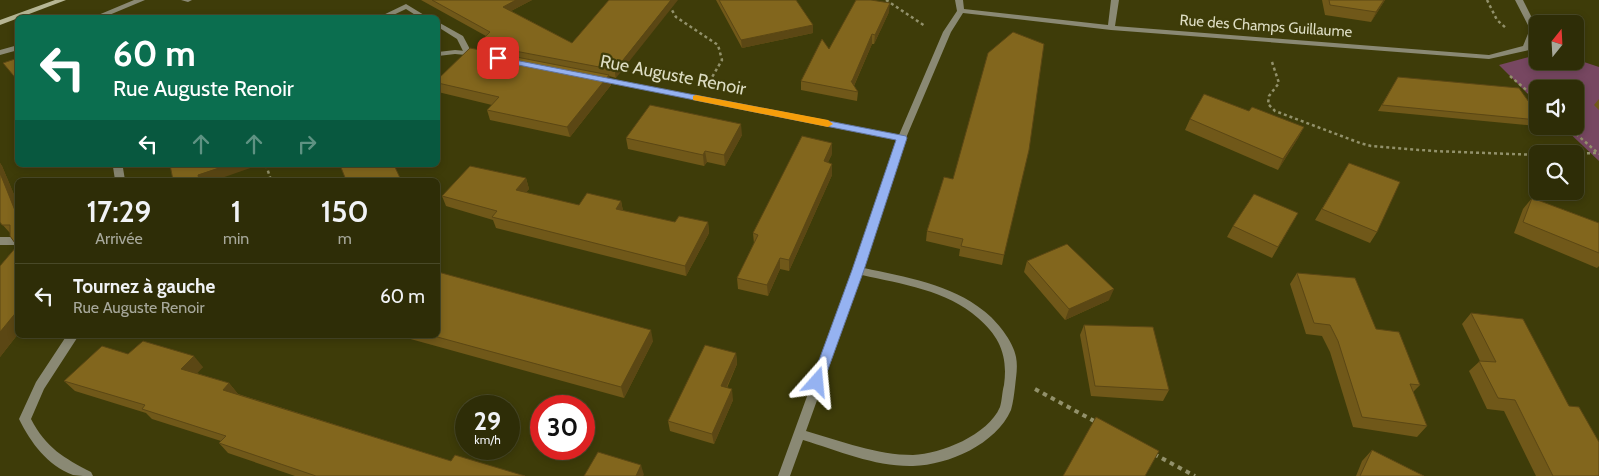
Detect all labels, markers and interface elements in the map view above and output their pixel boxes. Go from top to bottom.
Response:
street label: Rue des Champs Guillaume [1179,11,1353,41]
north arrow [1529,15,1584,70]
map controls [1529,15,1584,200]
text: 60 m [113,32,196,75]
icon: left [30,35,95,100]
pin [477,37,519,79]
icon: arrive [484,44,512,72]
street label: Rue Auguste Renoir [598,50,748,100]
text: Rue Auguste Renoir [113,75,294,102]
button: sound [1529,80,1584,135]
icon: left [134,130,162,158]
icon: ahead [187,130,215,158]
icon: ahead [240,130,268,158]
icon: right [293,130,321,158]
button: search [1529,145,1584,200]
text: 17:29 [86,193,152,230]
text: 1 [231,193,241,230]
text: 150 [321,193,369,230]
text: Arrivée [95,229,143,248]
text: min [223,229,249,248]
text: m [338,229,352,248]
text: Tournez à gauche [73,275,215,298]
icon: left [30,282,58,310]
text: 60 m [380,285,425,308]
text: Rue Auguste Renoir [73,298,205,317]
position arrow [790,355,842,407]
speed limit sign: 30 [530,395,595,460]
text: 29 [474,406,501,436]
text: km/h [474,432,501,447]

